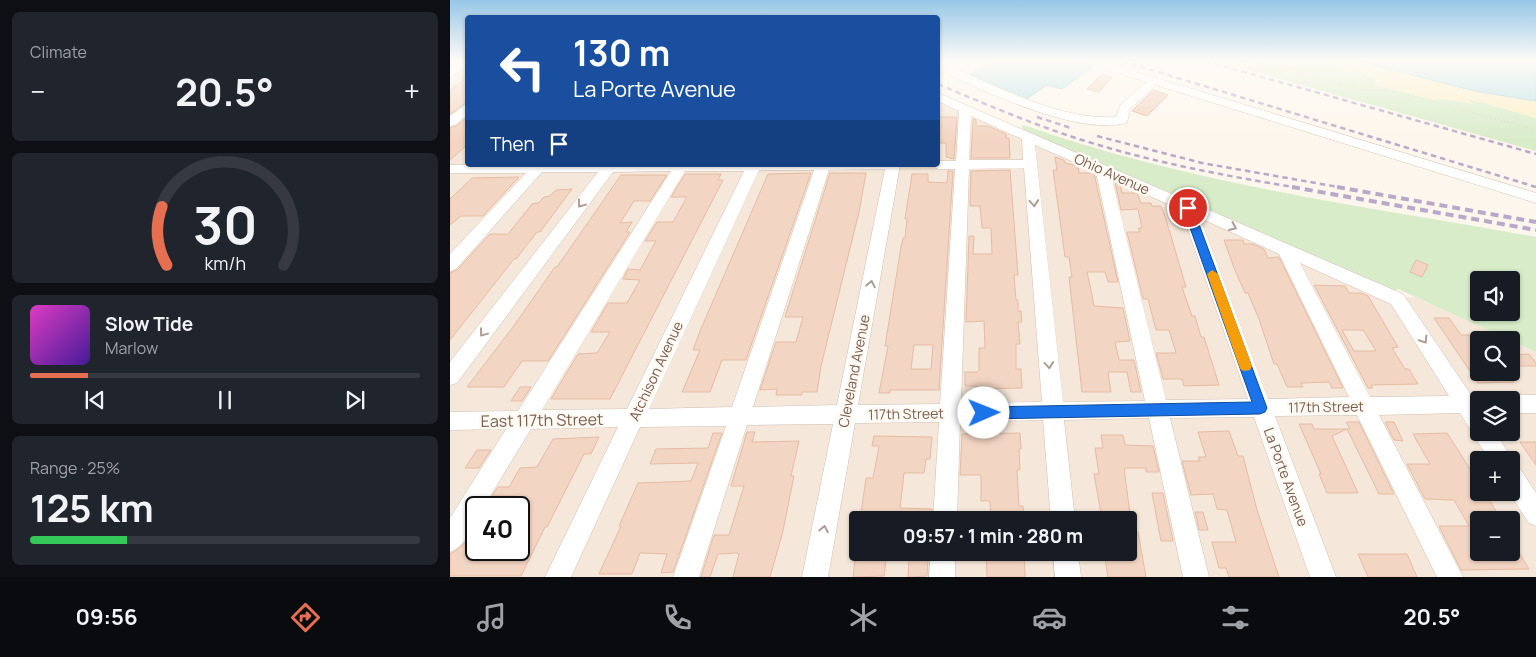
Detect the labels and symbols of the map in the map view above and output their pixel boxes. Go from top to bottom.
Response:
street label: Ohio Avenue [1071,148,1153,199]
pin [1167,187,1209,229]
one-way arrow [578,198,587,208]
one-way arrow [1028,199,1039,207]
one-way arrow [1228,221,1237,232]
one-way arrow [865,279,875,288]
street label: Cleveland Avenue [833,313,874,429]
street label: Atchison Avenue [624,318,687,424]
one-way arrow [480,327,489,337]
one-way arrow [1417,335,1427,344]
one-way arrow [1043,361,1054,369]
position arrow [957,386,1009,438]
street label: 117th Street [1288,396,1364,417]
street label: 117th Street [868,403,944,424]
street label: East 117th Street [480,408,604,432]
street label: La Porte Avenue [1260,425,1313,529]
speed limit sign: 40 [465,496,530,561]
one-way arrow [818,525,829,534]

